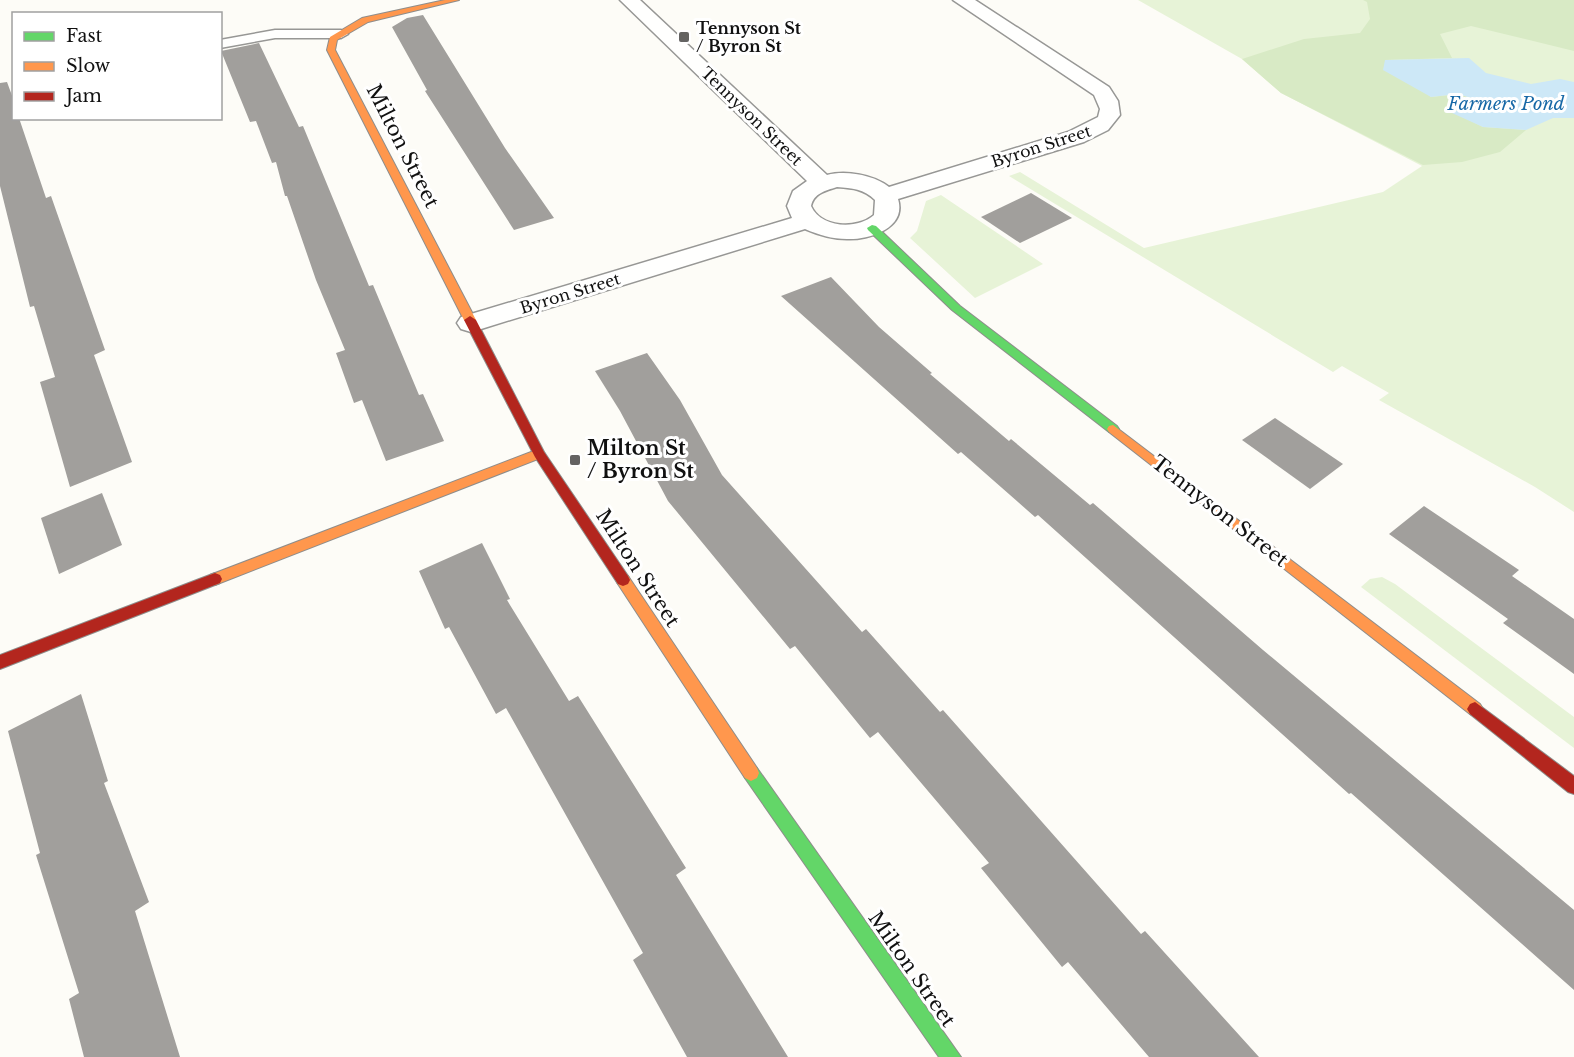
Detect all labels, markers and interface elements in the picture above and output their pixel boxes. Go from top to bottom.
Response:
legend [12,12,222,120]
place label: Tennyson St / Byron St [696,18,802,56]
text: Fast [66,25,103,47]
marker: Tennyson St / Byron St [677,30,691,44]
text: Slow [66,55,111,77]
street label: Tennyson Street [697,62,807,170]
street label: Milton Street [362,80,445,212]
text: Jam [64,85,102,107]
water label: Farmers Pond [1446,93,1565,115]
street label: Byron Street [989,120,1093,172]
street label: Byron Street [517,268,623,318]
place label: Milton St / Byron St [587,436,694,483]
street label: Tennyson Street [1147,450,1293,572]
marker: Milton St / Byron St [568,453,582,467]
street label: Milton Street [591,505,685,632]
street label: Milton Street [863,907,961,1032]

